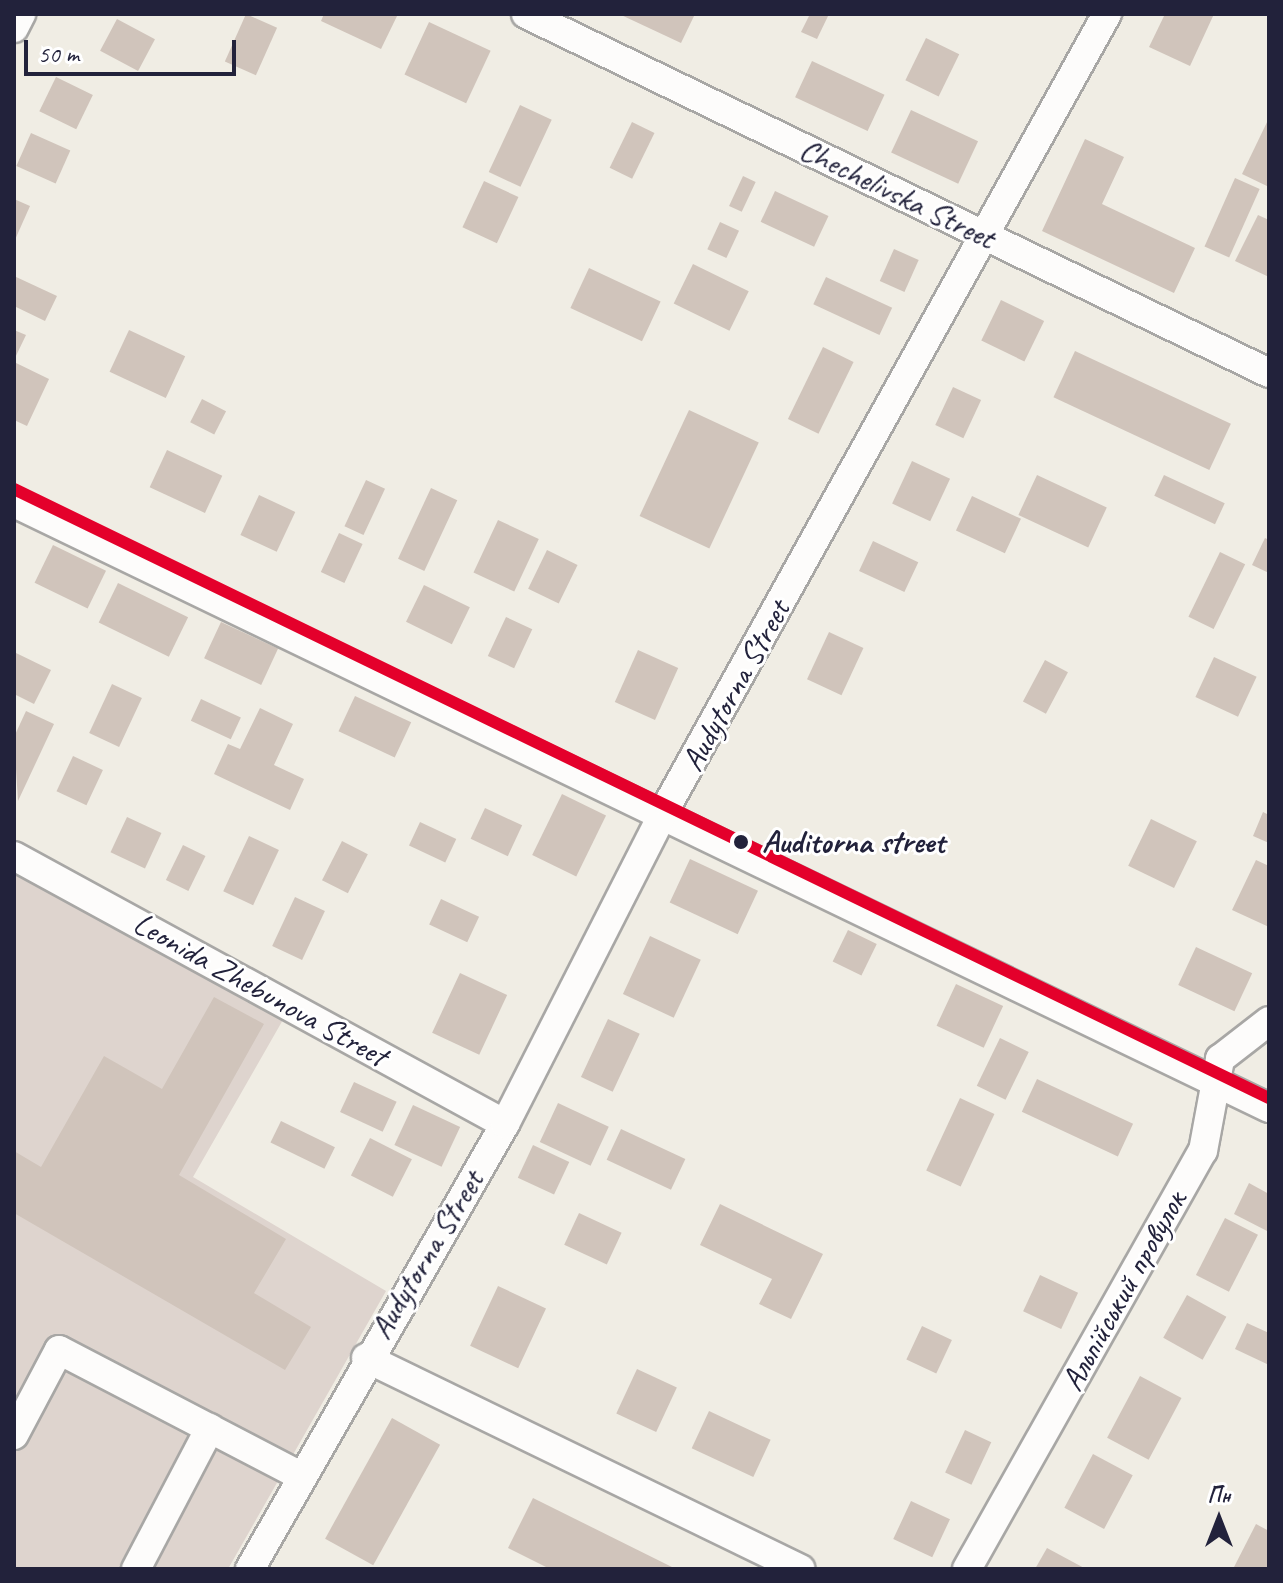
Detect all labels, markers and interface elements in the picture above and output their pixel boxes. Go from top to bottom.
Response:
scale bar [28,24,240,74]
text: 50 m [38,39,79,69]
street label: Chechelivska Street [793,130,1001,258]
street label: Audytorna Street [673,594,799,778]
place label: Auditorna street [762,823,945,861]
marker: Auditorna street [727,828,755,856]
street label: Leonida Zhebunova Street [126,904,394,1076]
street label: Audytorna Street [362,1164,492,1346]
street label: Альпійський провулок [1053,1184,1195,1398]
north arrow [1179,1479,1259,1559]
text: Пн [1207,1481,1231,1509]

